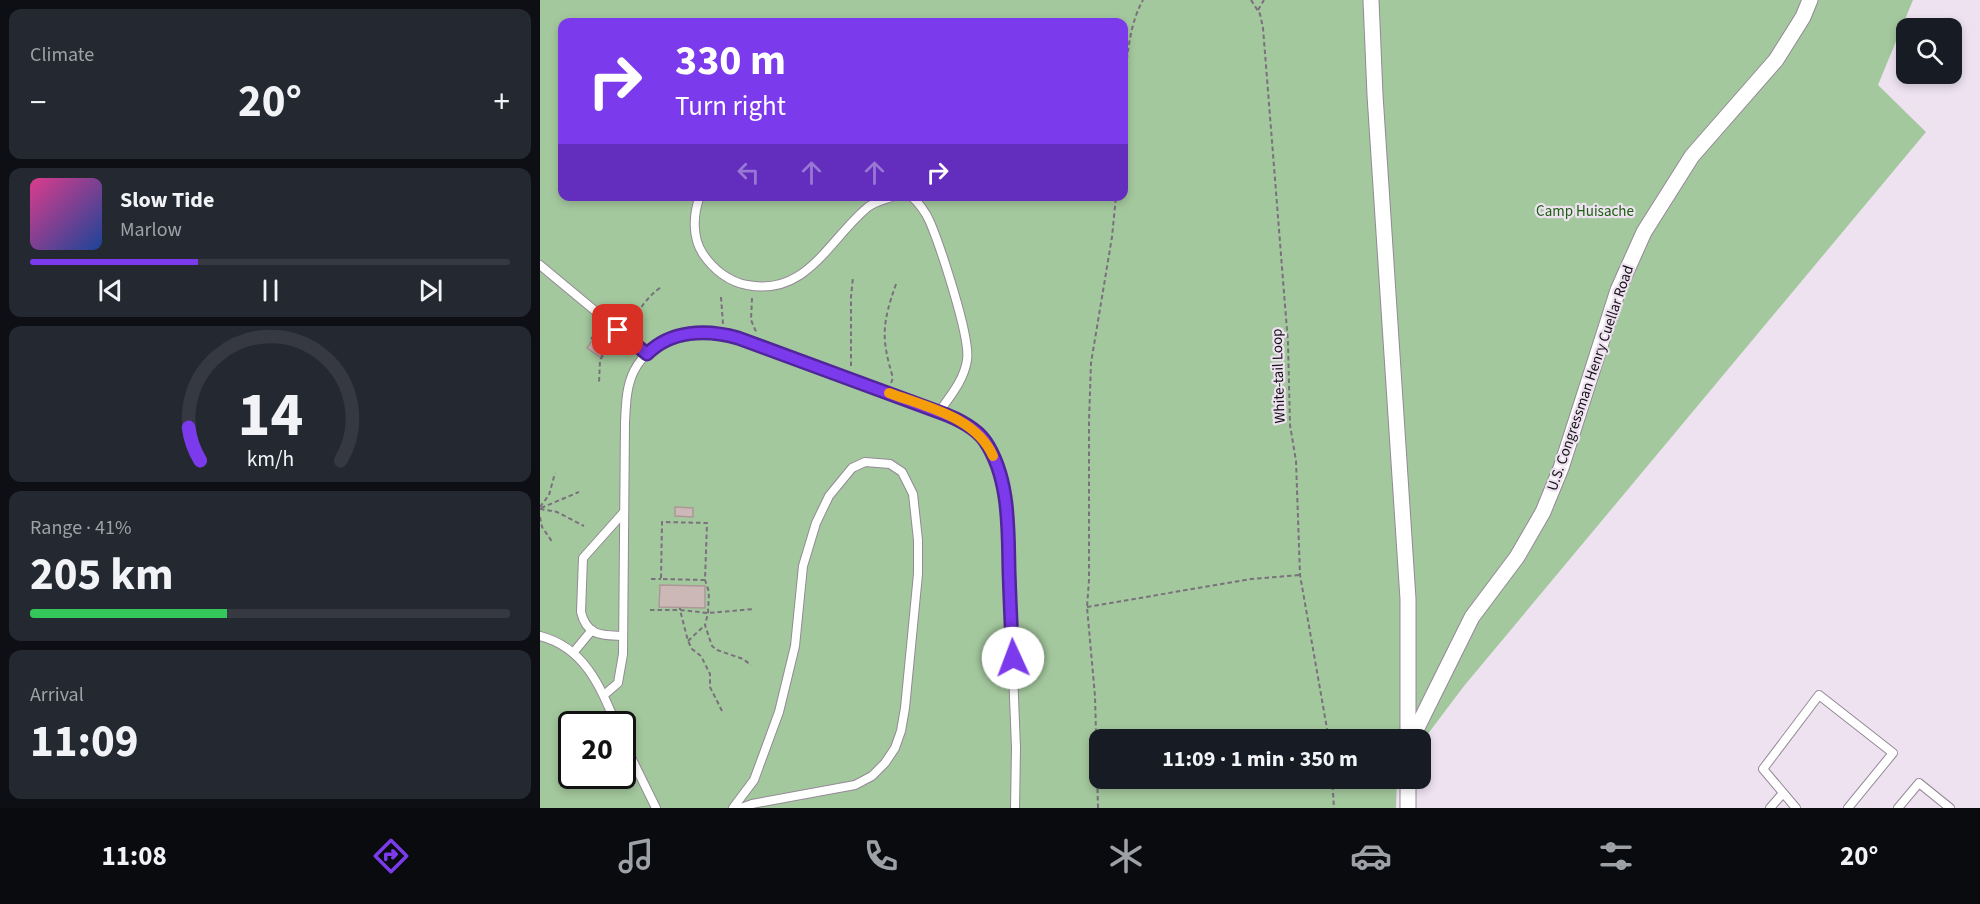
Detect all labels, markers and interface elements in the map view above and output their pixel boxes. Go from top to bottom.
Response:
map controls [1896,18,1962,84]
button: search [1896,18,1962,84]
text: 330 m [675,31,786,91]
text: Climate [30,41,94,69]
icon: right [576,42,654,120]
text: 20° [238,70,302,134]
text: − [30,79,46,126]
text: + [494,79,510,126]
text: Turn right [675,87,786,126]
icon: left [732,156,765,189]
icon: ahead [795,156,828,189]
icon: ahead [858,156,891,189]
icon: right [921,156,954,189]
text: Slow Tide [120,184,214,216]
park label: Camp Huisache [1536,201,1634,222]
text: Marlow [120,216,182,244]
street label: U.S. Congressman Henry Cuellar Road [1542,263,1639,494]
icon: previous [94,274,127,307]
icon: pause [254,274,287,307]
icon: next [414,274,447,307]
pin [592,304,643,355]
icon: arrive [601,313,634,346]
street label: White-tail Loop [1266,328,1291,424]
text: 14 [237,371,303,460]
text: km/h [246,444,294,475]
text: Range · 41% [30,514,131,542]
text: 205 km [30,543,174,607]
position arrow [981,626,1045,690]
text: Arrival [30,681,84,709]
text: 11:09 [30,710,139,774]
speed limit sign: 20 [558,711,636,789]
text: 11:09 · 1 min · 350 m [1162,743,1358,775]
icon: directions [370,835,412,877]
icon: music [615,835,657,877]
icon: phone [860,835,902,877]
icon: climate [1105,835,1147,877]
icon: car [1350,835,1392,877]
icon: filters [1595,835,1637,877]
text: 11:08 [102,837,167,876]
text: 20° [1840,837,1878,876]

